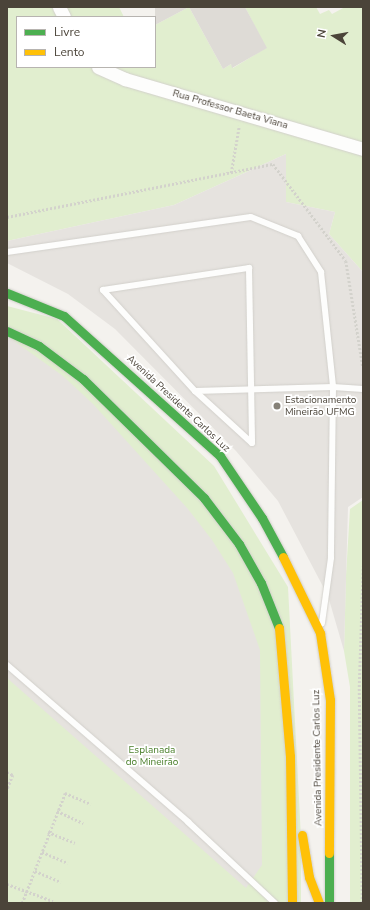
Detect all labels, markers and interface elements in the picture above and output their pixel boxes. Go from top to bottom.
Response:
legend [16,16,156,68]
north arrow [314,16,354,56]
text: Livre [54,24,80,40]
text: N [314,28,330,39]
text: Lento [54,44,84,60]
street label: Rua Professor Baeta Viana [171,88,289,132]
street label: Avenida Presidente Carlos Luz [124,353,232,455]
place label: Estacionamento Mineirão UFMG [285,394,356,418]
marker: Estacionamento Mineirão UFMG [272,401,282,411]
street label: Avenida Presidente Carlos Luz [311,690,325,826]
park label: Esplanada do Mineirão [126,744,178,768]

